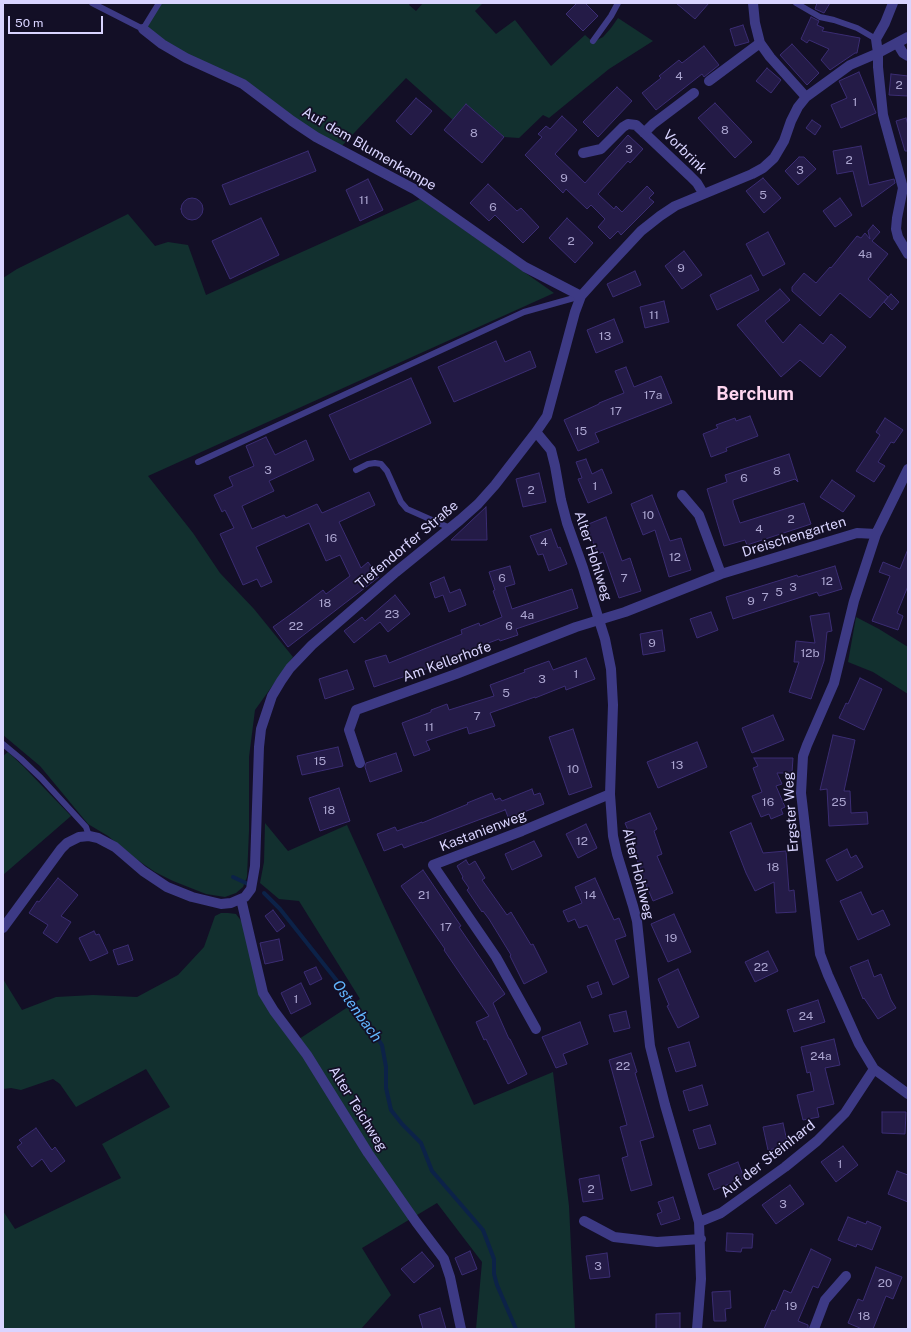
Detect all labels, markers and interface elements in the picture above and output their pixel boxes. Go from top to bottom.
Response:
scale bar [10,8,105,34]
text: 50 m [15,16,43,30]
house number: 4 [675,69,683,83]
house number: 2 [895,78,903,92]
house number: 1 [853,95,857,109]
street label: Auf dem Blumenkampe [299,104,439,194]
house number: 8 [721,123,729,137]
house number: 8 [470,126,478,140]
street label: Vorbrink [659,126,711,178]
house number: 3 [625,142,633,156]
house number: 2 [845,153,853,167]
house number: 3 [796,163,804,177]
house number: 9 [560,171,568,185]
house number: 5 [759,188,767,202]
house number: 11 [359,193,369,207]
house number: 6 [489,200,497,214]
house number: 2 [567,234,575,248]
house number: 4a [858,247,872,261]
house number: 9 [677,261,685,275]
house number: 11 [649,308,659,322]
house number: 13 [599,329,611,343]
district label: Berchum [716,383,794,405]
house number: 17a [644,388,662,402]
house number: 17 [610,404,622,418]
house number: 15 [575,424,587,438]
house number: 3 [264,463,272,477]
house number: 8 [773,464,781,478]
house number: 6 [740,471,748,485]
house number: 1 [593,479,597,493]
house number: 2 [527,483,535,497]
street label: Tiefendorfer Straße [352,497,462,593]
house number: 10 [642,508,654,522]
street label: Alter Hohlweg [571,509,615,603]
house number: 2 [787,512,795,526]
street label: Dreischengarten [740,513,848,561]
house number: 4 [755,522,763,536]
house number: 16 [325,531,337,545]
house number: 4 [540,535,548,549]
house number: 12 [669,550,681,564]
house number: 6 [498,571,506,585]
house number: 7 [620,571,628,585]
house number: 12 [821,574,833,588]
house number: 3 [789,580,797,594]
house number: 5 [775,585,783,599]
house number: 7 [761,590,769,604]
house number: 9 [747,594,755,608]
house number: 18 [319,596,331,610]
house number: 23 [385,607,399,621]
house number: 4a [520,608,534,622]
house number: 22 [289,619,303,633]
house number: 6 [505,619,513,633]
house number: 9 [648,636,656,650]
street label: Am Kellerhofe [400,638,494,686]
house number: 12b [800,646,820,660]
house number: 1 [574,667,578,681]
house number: 3 [538,672,546,686]
house number: 5 [502,686,510,700]
house number: 7 [473,709,481,723]
house number: 11 [424,720,434,734]
house number: 15 [314,754,326,768]
house number: 13 [671,758,683,772]
house number: 10 [567,762,579,776]
street label: Ergster Weg [780,771,802,853]
house number: 16 [762,795,774,809]
house number: 25 [832,795,846,809]
house number: 18 [323,803,335,817]
street label: Kastanienweg [437,807,529,855]
street label: Alter Hohlweg [619,827,657,921]
house number: 12 [576,834,588,848]
house number: 18 [767,860,779,874]
house number: 21 [418,888,430,902]
house number: 14 [584,888,596,902]
house number: 17 [440,920,452,934]
house number: 19 [665,931,677,945]
house number: 22 [754,960,768,974]
water label: Ostenbach [328,976,386,1046]
house number: 1 [294,992,298,1006]
house number: 24 [799,1009,813,1023]
house number: 24a [810,1049,832,1063]
house number: 22 [616,1059,630,1073]
street label: Alter Teichweg [325,1063,391,1155]
street label: Auf der Steinhard [717,1117,819,1201]
house number: 1 [838,1157,842,1171]
house number: 2 [587,1182,595,1196]
house number: 3 [779,1197,787,1211]
house number: 3 [594,1259,602,1273]
house number: 20 [878,1276,892,1290]
house number: 19 [785,1299,797,1313]
house number: 18 [858,1309,870,1323]

